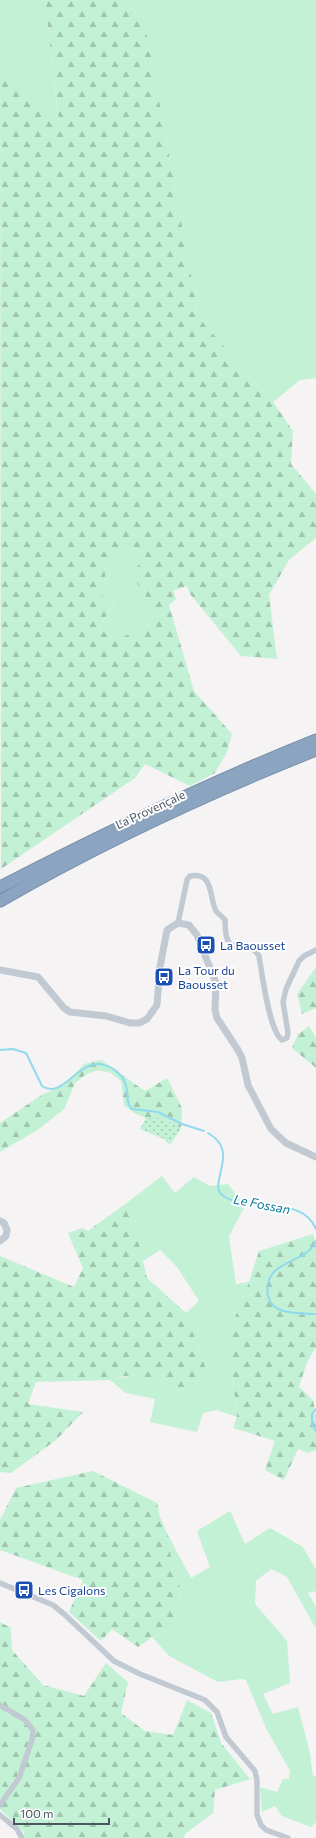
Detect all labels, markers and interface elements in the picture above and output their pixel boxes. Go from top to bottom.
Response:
street label: La Provençale [113,787,187,831]
bus stop icon: La Baousset [195,934,217,956]
place label: La Baousset [220,938,285,952]
place label: La Tour du Baousset [178,963,235,991]
bus stop icon: La Tour du Baousset [153,966,175,988]
water label: Le Fossan [232,1191,292,1217]
bus stop icon: Les Cigalons [13,1579,35,1601]
place label: Les Cigalons [38,1583,106,1597]
scale bar [14,1800,109,1826]
text: 100 m [20,1806,54,1820]

